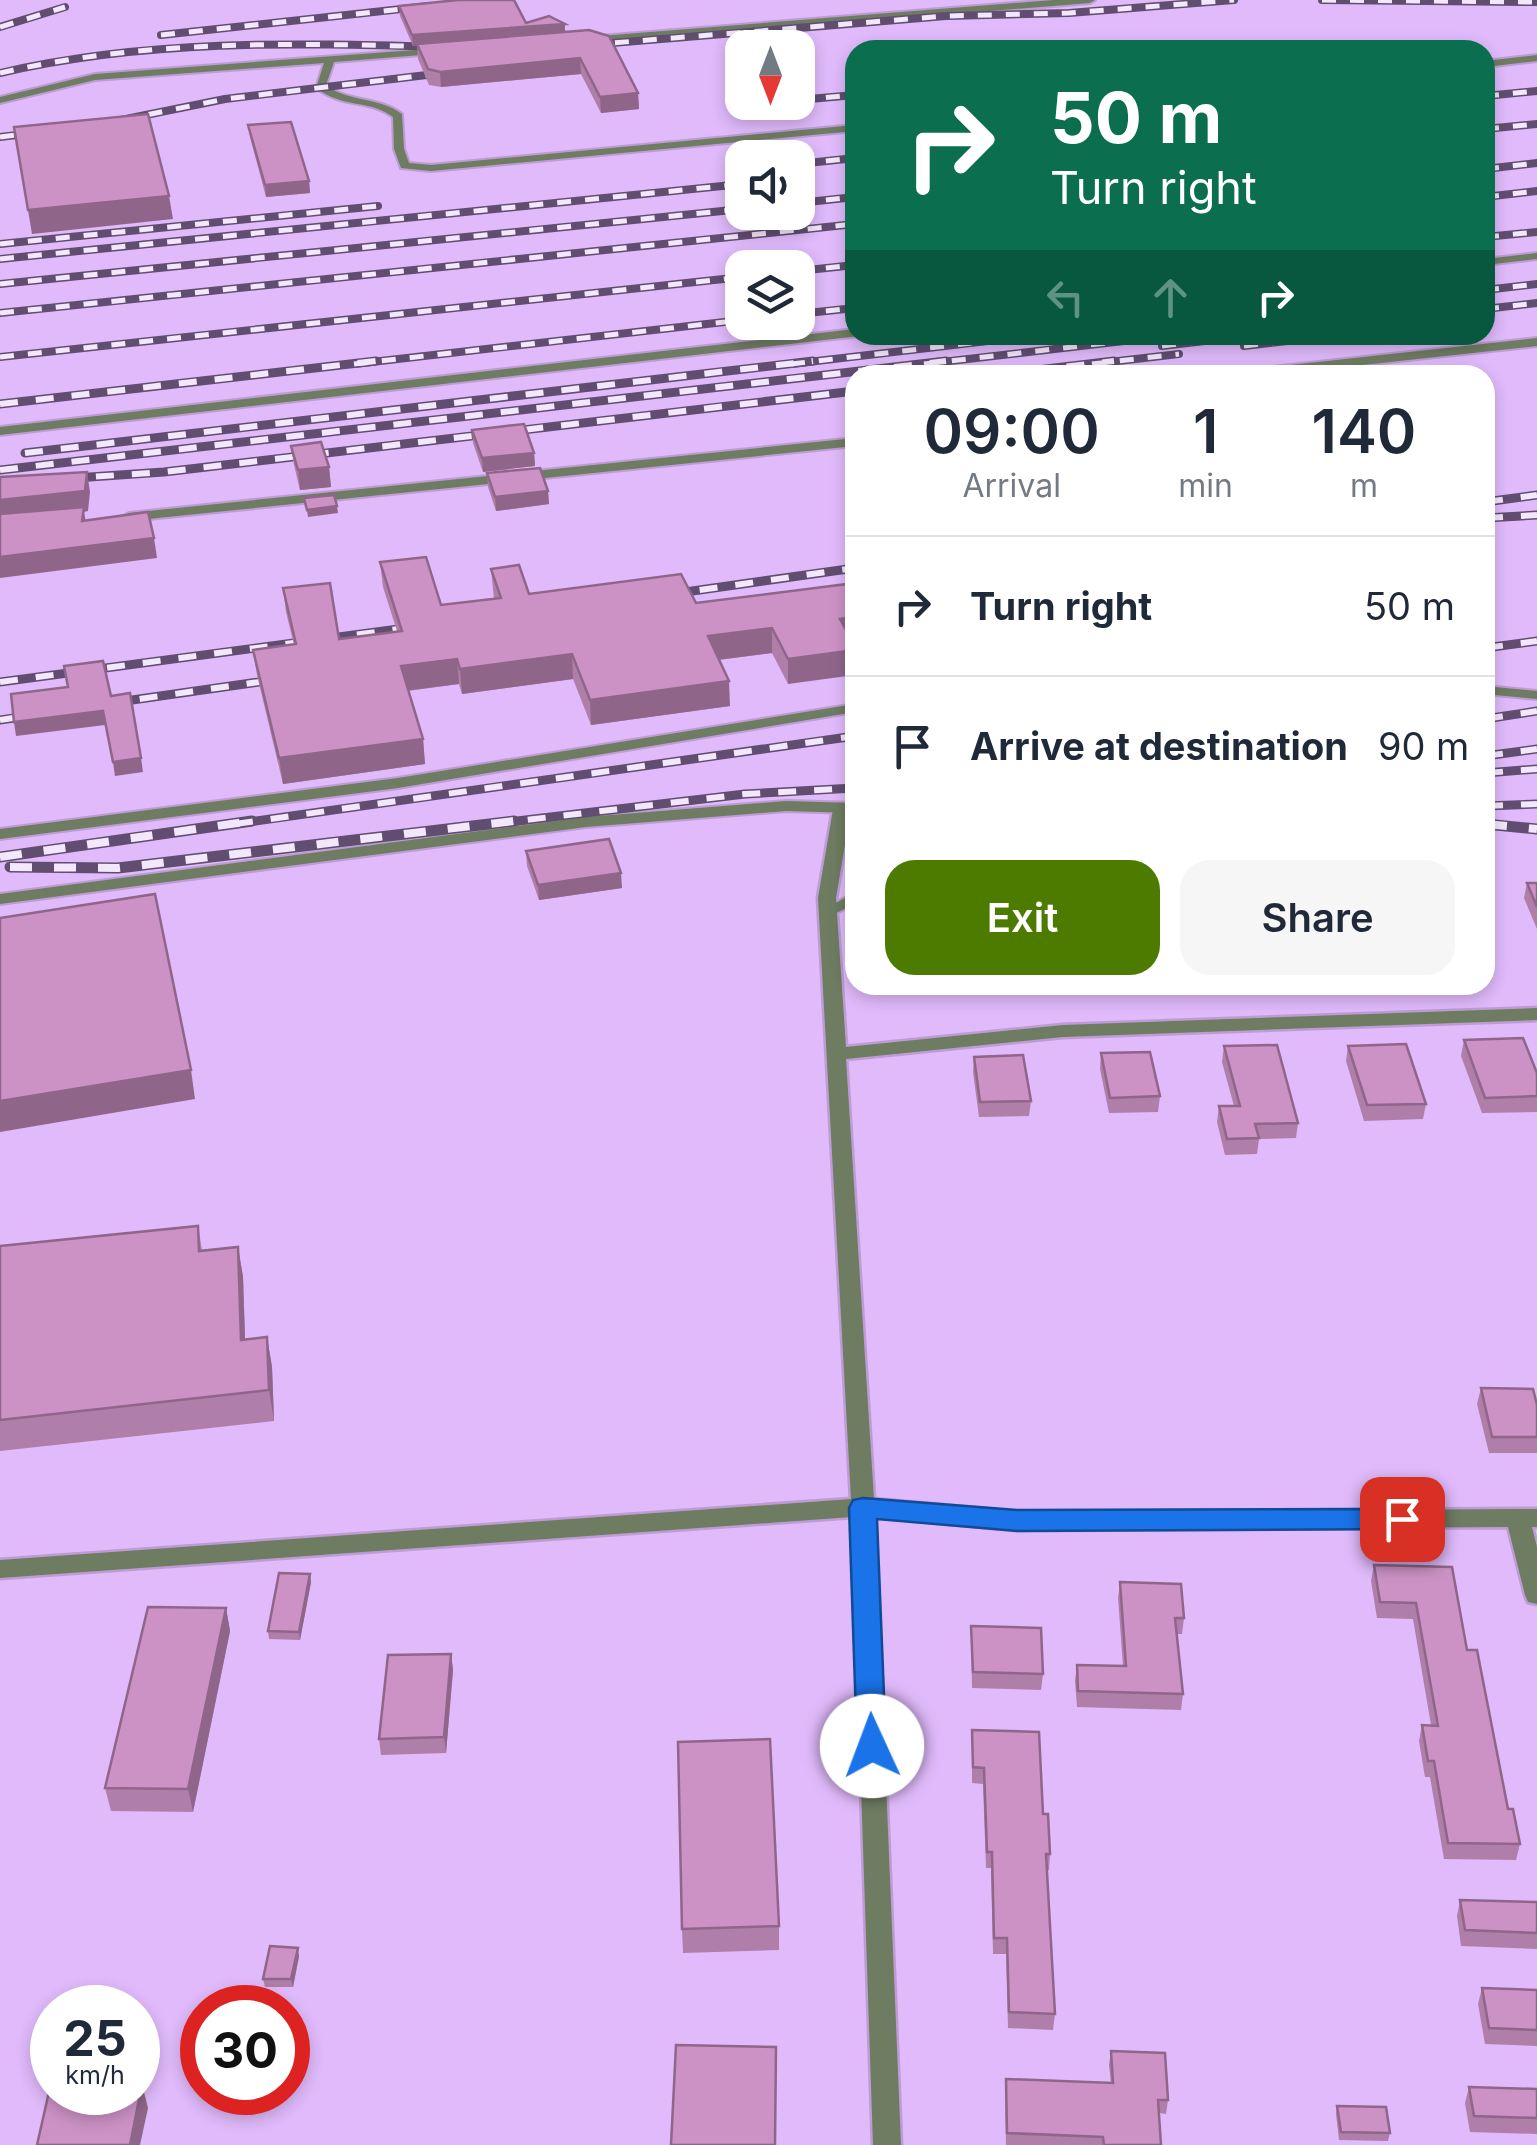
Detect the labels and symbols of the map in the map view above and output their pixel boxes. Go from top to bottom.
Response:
north arrow [725,30,815,120]
pin [1360,1477,1445,1562]
position arrow [820,1694,924,1798]
speed limit sign: 30 [180,1985,310,2115]

